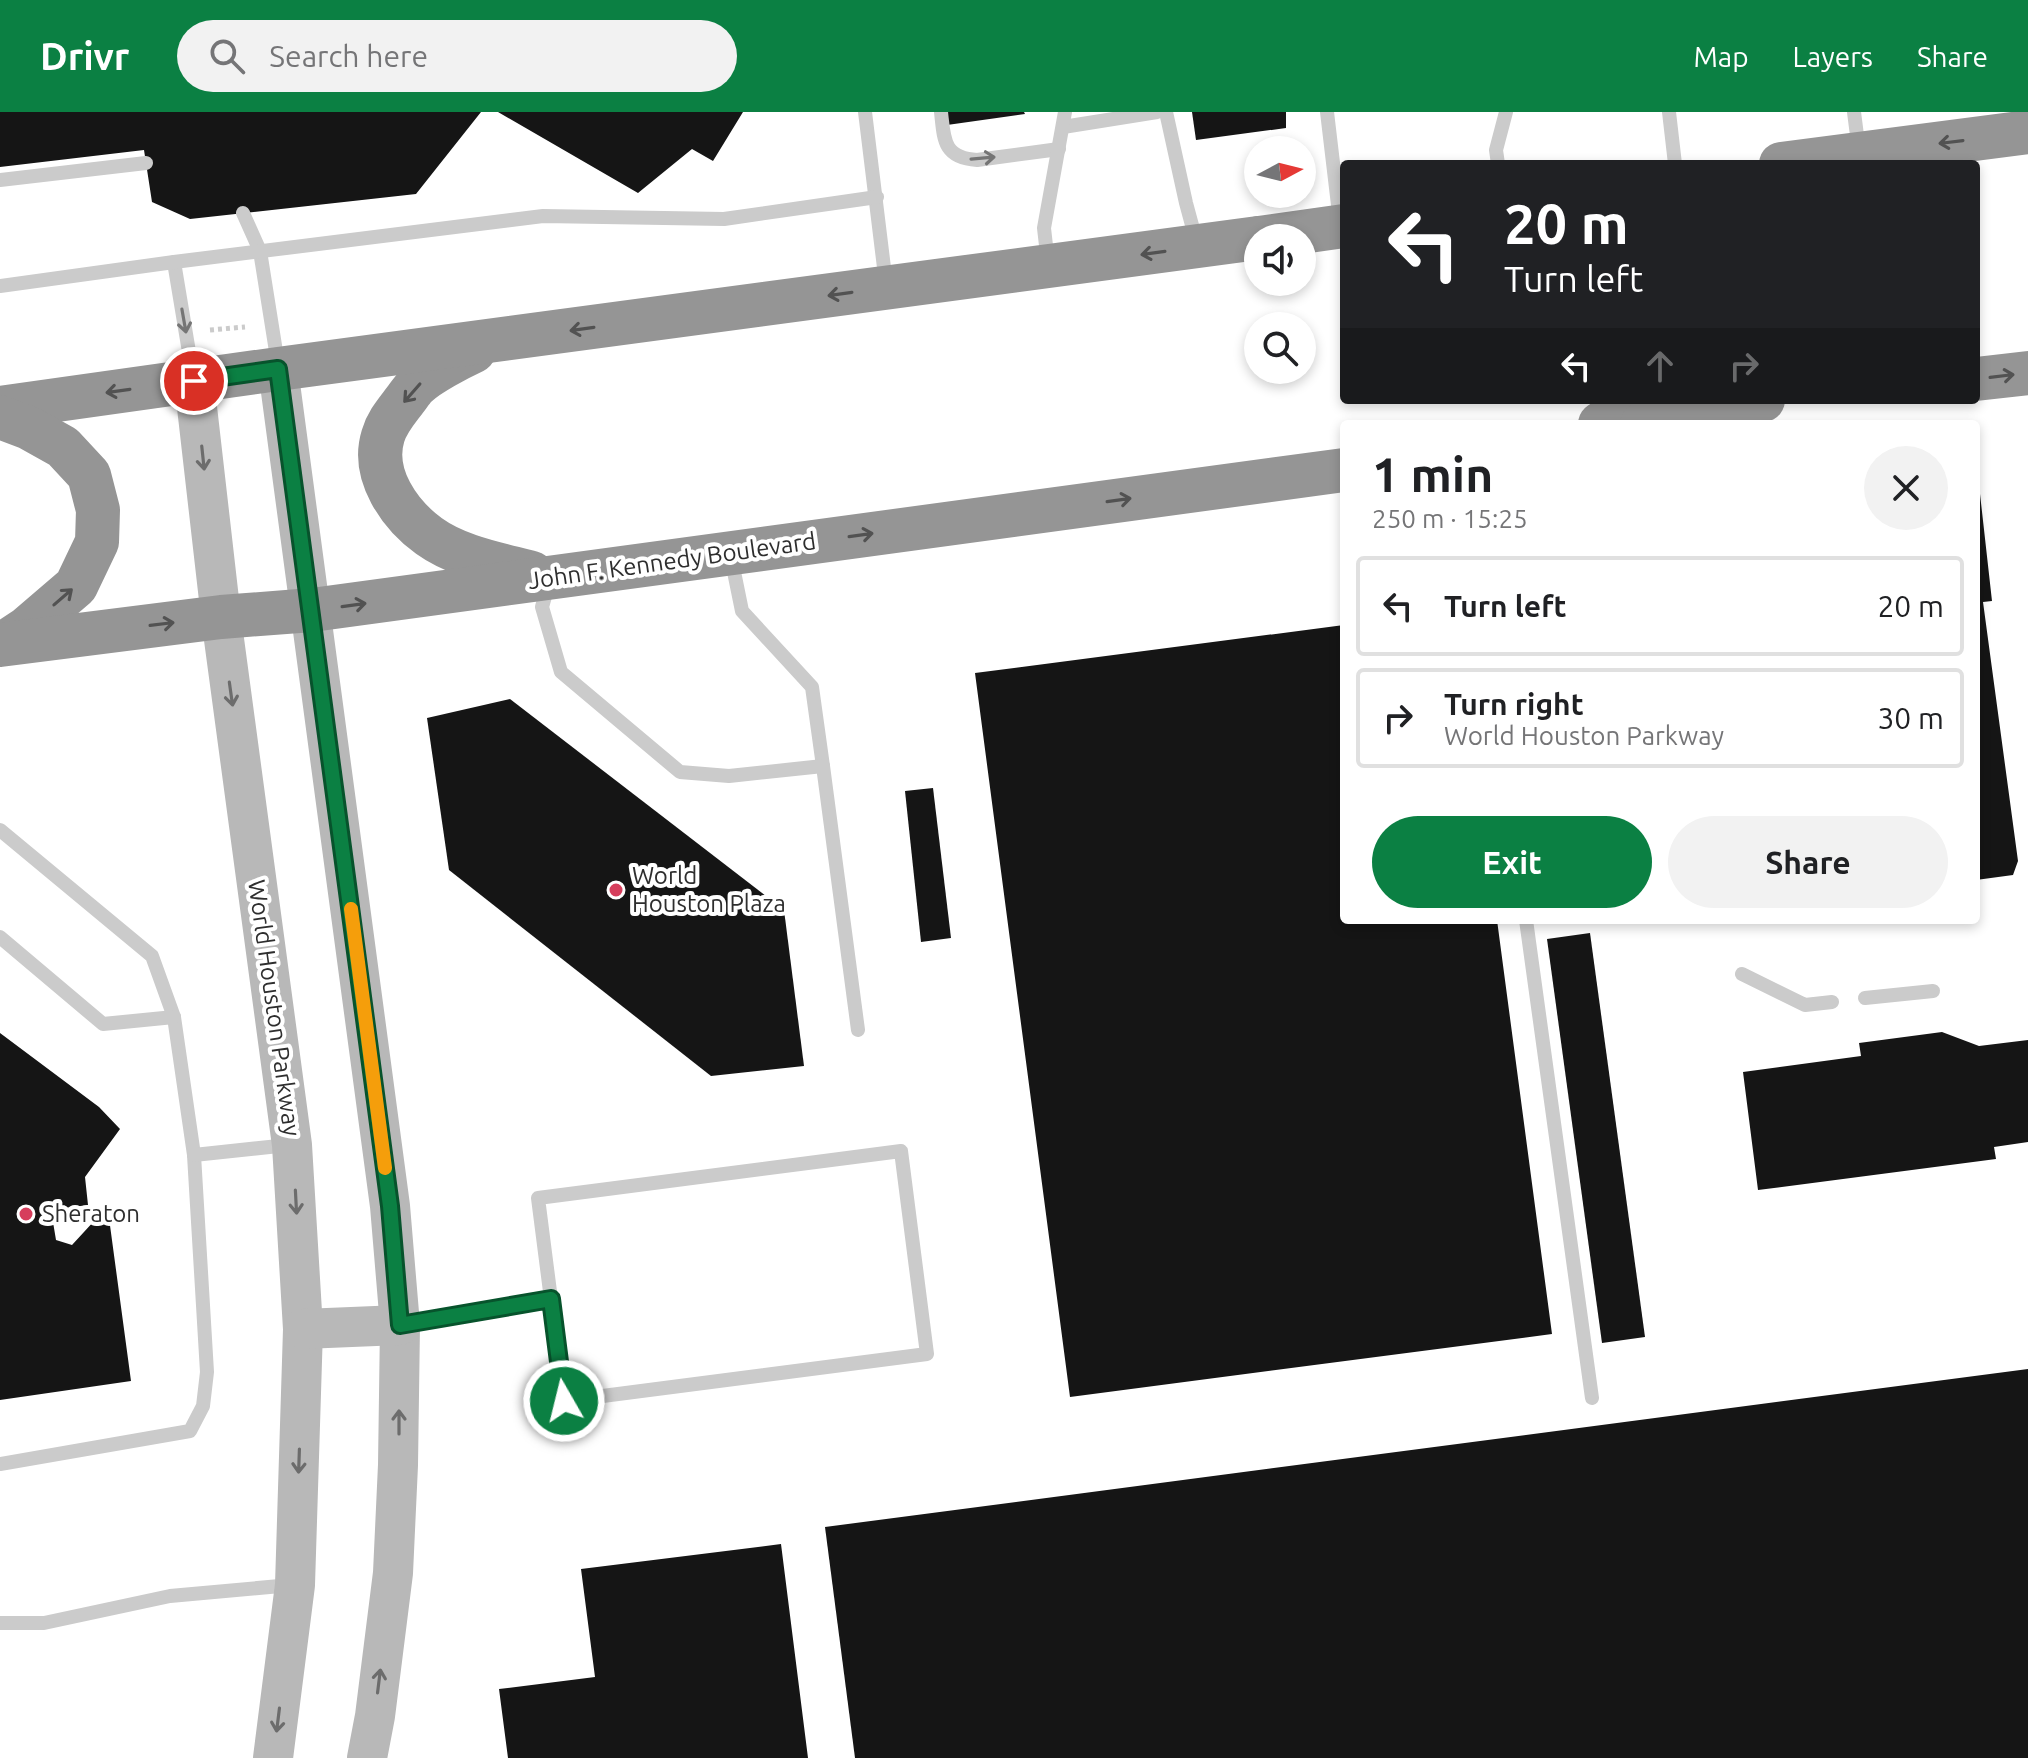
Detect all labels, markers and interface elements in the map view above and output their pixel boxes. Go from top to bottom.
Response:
search box [177,20,737,92]
icon: search [205,34,249,78]
text: Drivr [40,35,129,77]
text: Search here [269,39,428,73]
text: Map [1693,41,1749,72]
text: Layers [1793,41,1873,72]
text: Share [1917,41,1988,72]
one-way arrow [1938,134,1964,149]
north arrow [1244,136,1316,208]
map controls [1244,136,1316,384]
one-way arrow [969,150,996,165]
icon: left [1372,192,1476,296]
text: 20 m [1504,192,1629,255]
button: sound [1244,224,1316,296]
one-way arrow [1141,246,1166,261]
text: Turn left [1504,258,1643,299]
one-way arrow [827,287,854,302]
one-way arrow [177,308,192,334]
button: search [1244,312,1316,384]
one-way arrow [569,321,596,336]
icon: left [1554,344,1598,388]
icon: ahead [1638,344,1682,388]
icon: right [1722,344,1766,388]
pin [160,347,228,415]
icon: arrive [172,359,216,403]
one-way arrow [1989,368,2014,383]
one-way arrow [403,382,421,402]
one-way arrow [105,384,132,399]
one-way arrow [196,445,211,470]
button: close [1864,446,1948,530]
text: 1 min [1372,447,1493,501]
one-way arrow [1105,493,1132,508]
text: 250 m · 15:25 [1372,504,1528,533]
street label: John F. Kennedy Boulevard [526,527,818,594]
one-way arrow [848,527,874,542]
icon: left [1376,584,1420,628]
one-way arrow [52,588,72,606]
text: Turn left [1444,589,1566,623]
text: 20 m [1877,589,1944,623]
one-way arrow [340,597,367,612]
one-way arrow [148,617,175,632]
one-way arrow [224,681,239,706]
text: Turn right [1444,687,1584,721]
icon: right [1376,696,1420,740]
text: 30 m [1877,701,1944,735]
text: World Houston Parkway [1444,721,1724,750]
button: Exit [1372,816,1652,908]
button: Share [1668,816,1948,908]
place label: World Houston Plaza [632,862,786,917]
street label: World Houston Parkway [243,878,306,1138]
marker: World Houston Plaza [607,881,625,899]
one-way arrow [289,1188,304,1215]
place label: Sheraton [42,1200,140,1227]
marker: Sheraton [17,1205,35,1223]
position arrow [522,1359,606,1443]
one-way arrow [391,1409,407,1436]
one-way arrow [292,1447,307,1474]
one-way arrow [372,1669,387,1694]
one-way arrow [270,1707,285,1732]

